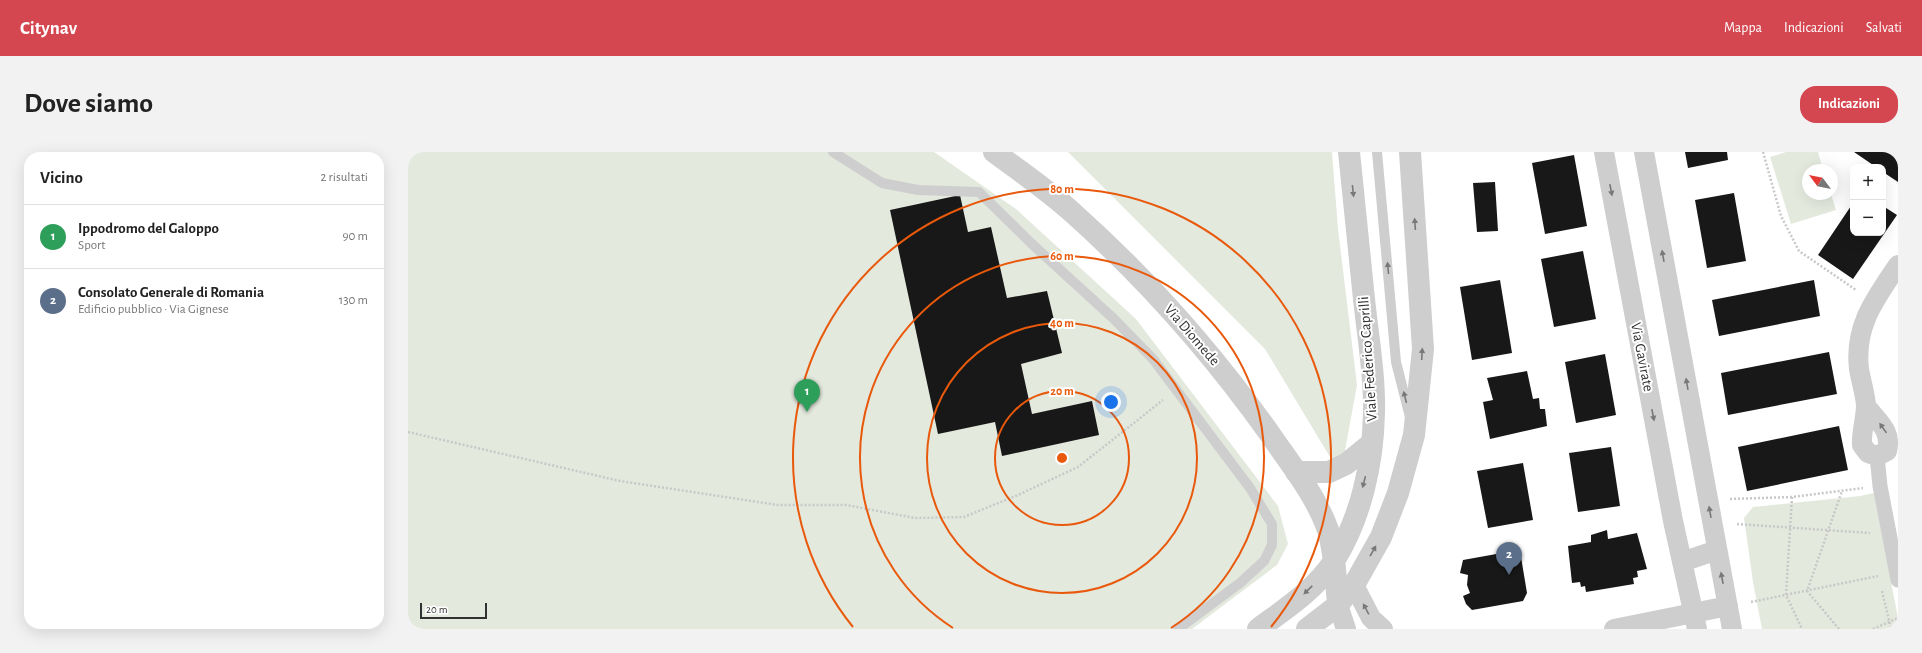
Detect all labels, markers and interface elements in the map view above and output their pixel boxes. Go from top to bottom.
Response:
text: Citynav [20,19,77,38]
text: Mappa [1724,21,1762,35]
text: Indicazioni [1784,21,1844,35]
text: Salvati [1866,21,1902,35]
button: Indicazioni [1800,86,1898,123]
text: Dove siamo [24,90,153,118]
north arrow [1802,164,1838,200]
map controls [1850,164,1886,236]
button: + [1850,164,1886,200]
text: Vicino [40,169,83,186]
text: 2 risultati [320,171,368,184]
text: 80 m [1050,183,1074,195]
one-way arrow [1609,184,1615,196]
one-way arrow [1350,185,1356,197]
button: − [1850,200,1886,236]
one-way arrow [1411,218,1418,230]
text: Ippodromo del Galoppo [78,221,219,236]
text: 1 [51,230,55,243]
text: 90 m [342,230,368,243]
text: Sport [78,239,105,252]
text: 60 m [1050,250,1074,262]
one-way arrow [1660,250,1666,262]
one-way arrow [1384,262,1391,274]
text: Consolato Generale di Romania [78,285,264,300]
text: 2 [50,294,56,307]
text: 130 m [339,294,368,307]
street label: Viale Federico Caprilli [1356,296,1380,422]
street label: Via Diomede [1162,302,1223,369]
text: Edificio pubblico · Via Gignese [78,303,229,316]
text: 40 m [1050,317,1074,329]
street label: Via Gavirate [1628,321,1656,393]
one-way arrow [1419,348,1426,360]
one-way arrow [1683,378,1689,390]
pin: 1 [794,379,820,412]
text: 20 m [1050,385,1074,397]
one-way arrow [1401,390,1407,403]
your location [1101,392,1121,412]
one-way arrow [1650,408,1656,421]
one-way arrow [1879,423,1887,434]
centre of rings [1055,451,1069,465]
one-way arrow [1361,476,1367,488]
one-way arrow [1707,506,1713,518]
pin: 2 [1496,542,1522,575]
one-way arrow [1370,545,1376,557]
one-way arrow [1719,572,1725,584]
one-way arrow [1303,585,1313,595]
scale bar [420,601,487,620]
one-way arrow [1363,603,1369,615]
text: 20 m [426,604,447,615]

